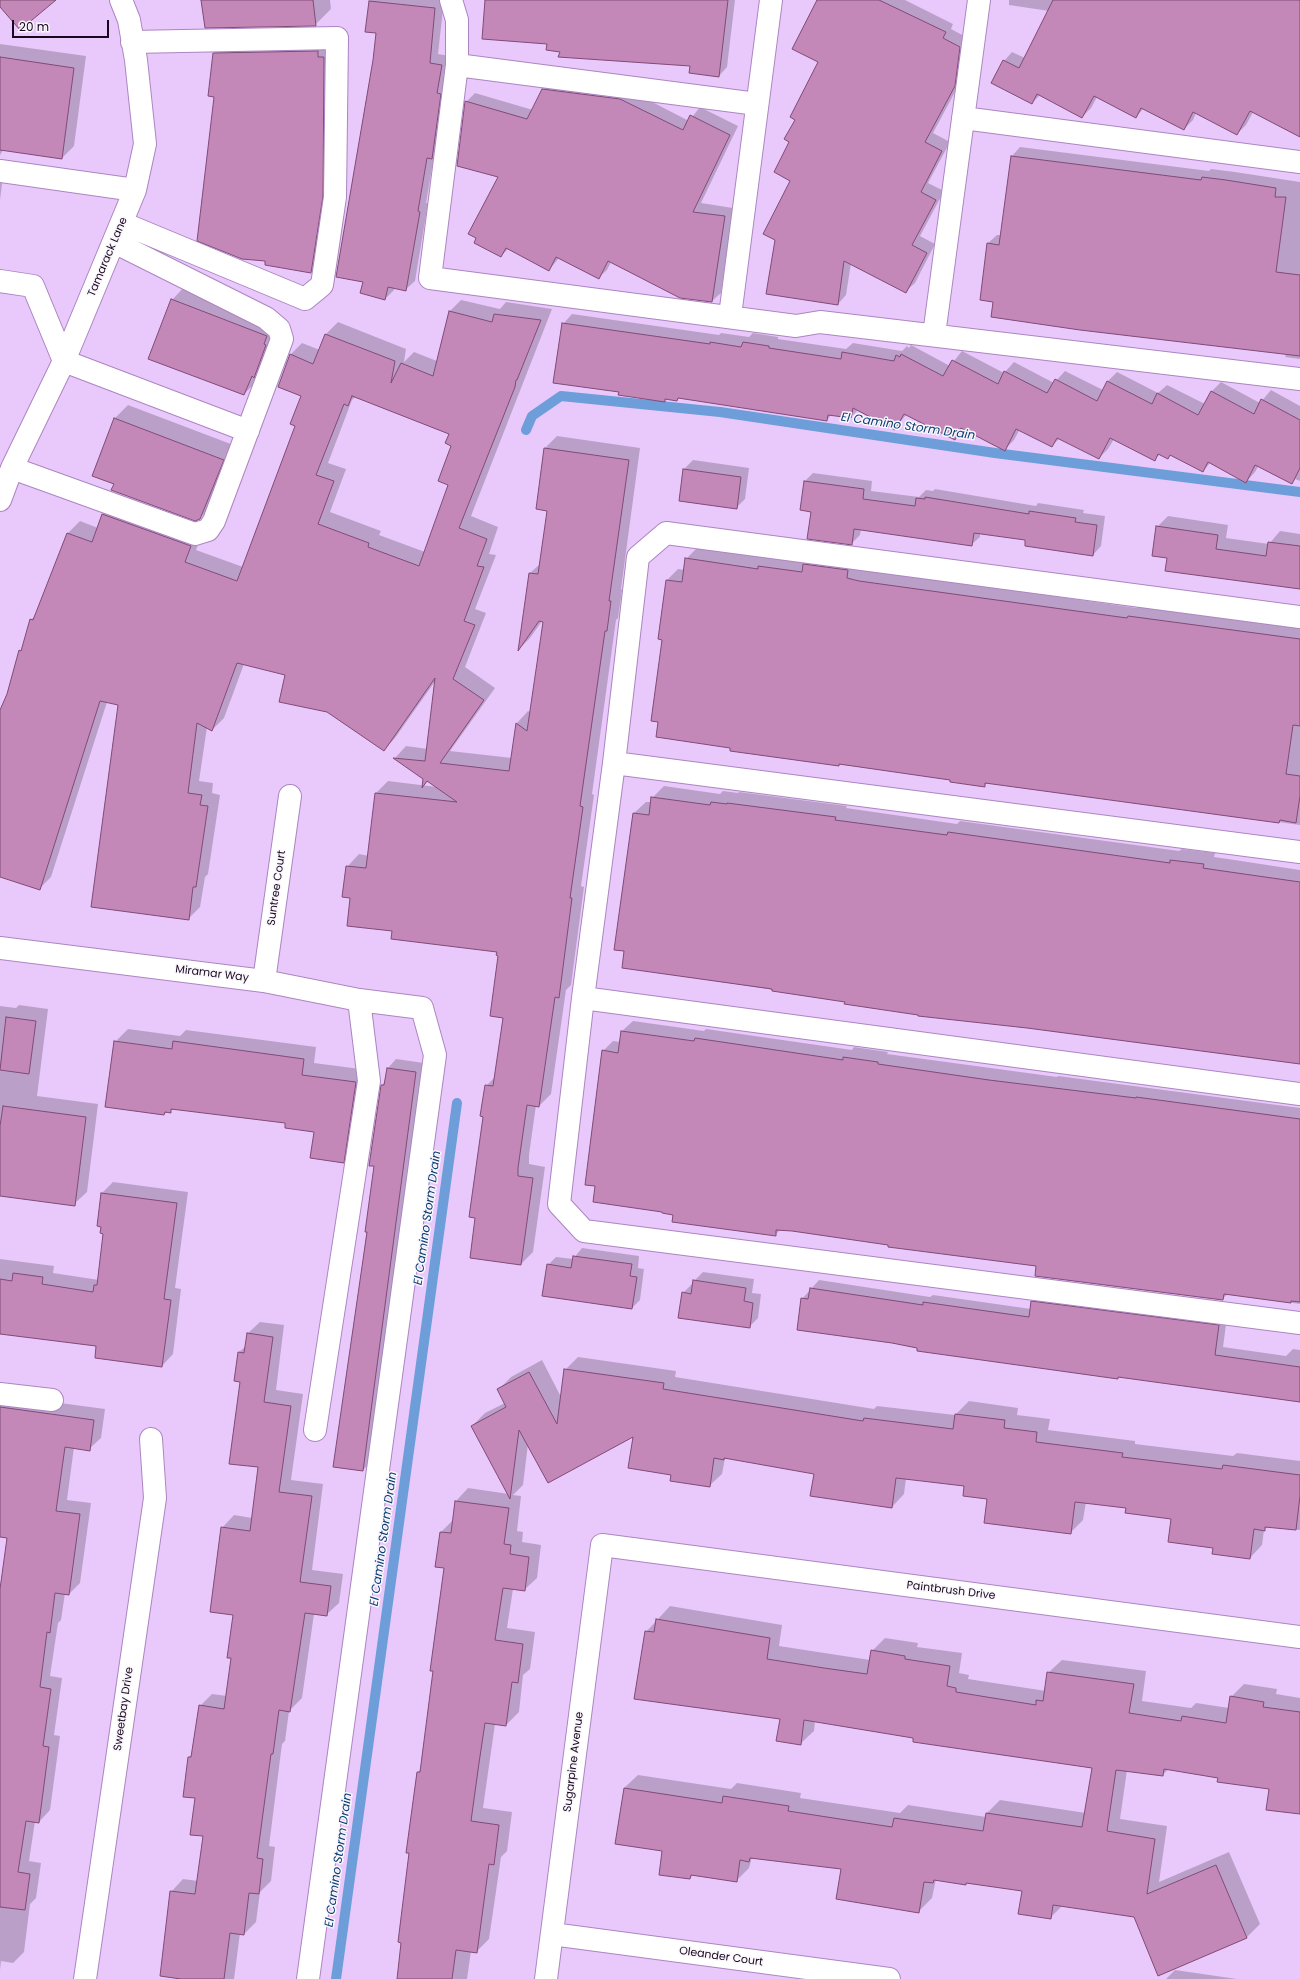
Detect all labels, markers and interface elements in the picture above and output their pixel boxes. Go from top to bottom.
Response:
scale bar [14,12,111,38]
text: 20 m [19,18,49,35]
street label: Tamarack Lane [85,215,131,299]
water label: El Camino Storm Drain [840,410,976,444]
street label: Suntree Court [265,850,289,926]
street label: Miramar Way [175,963,249,985]
water label: El Camino Storm Drain [411,1150,445,1286]
water label: El Camino Storm Drain [367,1471,401,1607]
street label: Paintbrush Drive [906,1579,996,1603]
street label: Sweetbay Drive [112,1666,136,1752]
street label: Sugarpine Avenue [561,1711,587,1813]
water label: El Camino Storm Drain [322,1792,356,1928]
street label: Oleander Court [678,1945,764,1969]

